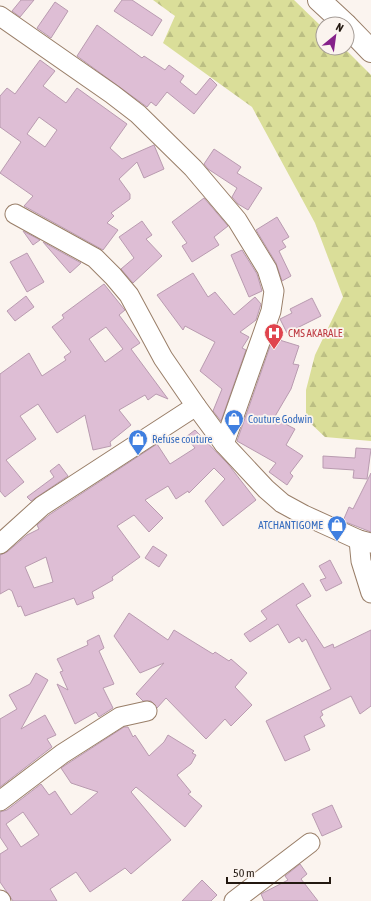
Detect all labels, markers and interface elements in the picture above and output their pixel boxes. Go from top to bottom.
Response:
north arrow [315,16,355,56]
text: N [334,20,346,34]
hospital icon: CMS AKARALE [263,322,285,350]
place label: CMS AKARALE [288,327,343,339]
shop icon: Couture Godwin [223,408,245,436]
place label: Couture Godwin [248,413,312,425]
shop icon: Refuse couture [127,428,149,456]
place label: Refuse couture [152,433,213,445]
shop icon: ATCHANTIGOME [326,514,348,542]
place label: ATCHANTIGOME [258,519,323,531]
scale bar [227,859,330,885]
text: 50 m [233,866,255,880]

